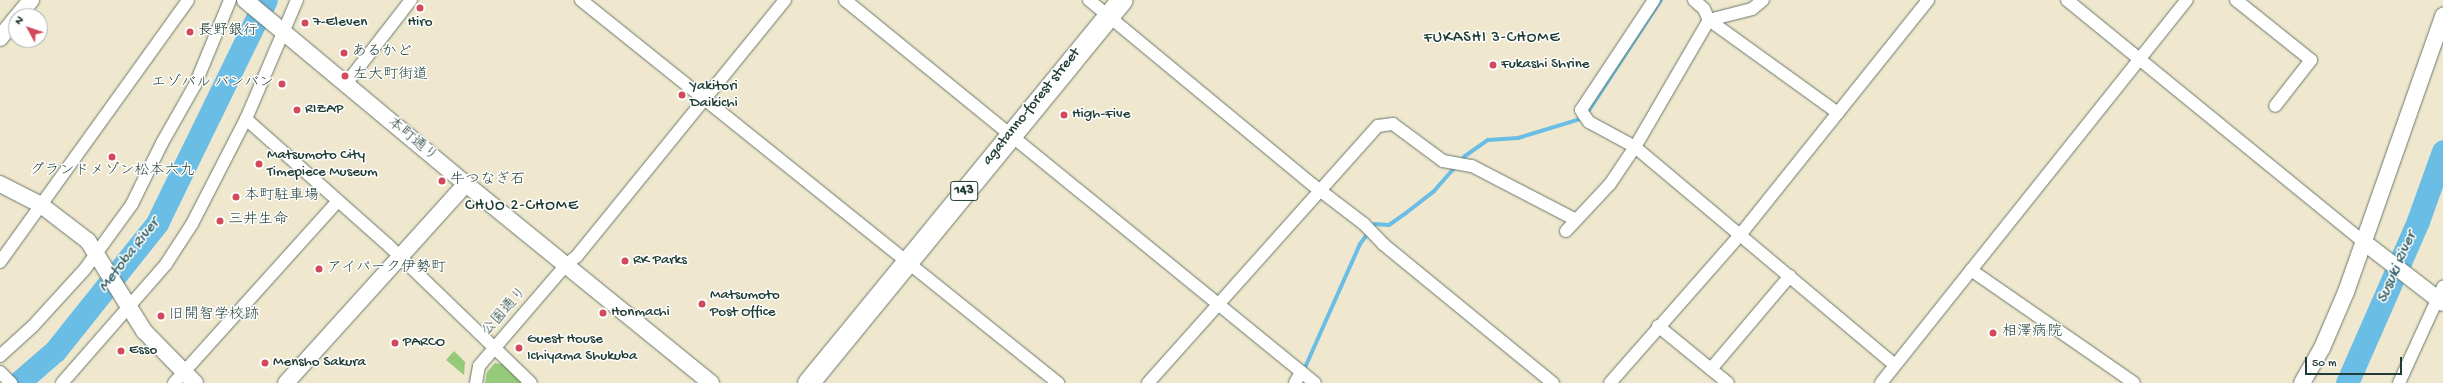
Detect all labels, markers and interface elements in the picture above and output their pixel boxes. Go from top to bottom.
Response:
marker: Hiro [415,3,425,13]
north arrow [8,8,48,48]
text: N [13,14,26,28]
place label: 7-Eleven [313,14,367,32]
place label: Hiro [408,14,432,32]
marker: 7-Eleven [300,18,310,28]
place label: 長野銀行 [198,23,258,41]
marker: 長野銀行 [185,27,195,37]
district label: FUKASHI 3-CHOME [1424,29,1560,49]
place label: あるかど [352,44,412,62]
street label: agatanno-forest street [979,45,1085,169]
marker: あるかど [339,48,349,58]
place label: Fukashi Shrine [1501,56,1590,74]
marker: Fukashi Shrine [1488,60,1498,70]
place label: 左大町街道 [353,67,428,85]
marker: 左大町街道 [340,71,350,81]
place label: エゾバル バンバン [150,75,274,93]
place label: Yakitori Daikichi [690,77,738,112]
marker: エゾバル バンバン [277,79,287,89]
marker: Yakitori Daikichi [677,90,687,100]
place label: RIZAP [305,101,343,119]
marker: RIZAP [292,105,302,115]
place label: High-Five [1072,106,1130,124]
marker: High-Five [1059,110,1069,120]
street label: 本町通り [383,114,441,166]
place label: Matsumoto City Timepiece Museum [267,146,378,181]
marker: グランドメゾン松本六九 [107,152,117,162]
marker: Matsumoto City Timepiece Museum [254,159,264,169]
place label: グランドメゾン松本六九 [30,163,194,181]
place label: 牛つなぎ石 [450,172,525,190]
marker: 牛つなぎ石 [437,176,447,186]
road number: 143 [950,179,978,203]
place label: 本町駐車場 [244,188,319,206]
marker: 本町駐車場 [231,192,241,202]
district label: CHUO 2-CHOME [465,197,579,217]
place label: 三井生命 [228,212,288,230]
water label: Metoba River [95,215,165,297]
marker: 三井生命 [215,216,225,226]
water label: Susuki River [2374,230,2422,306]
place label: RK Parks [633,252,687,270]
marker: RK Parks [620,256,630,266]
place label: アイパーク伊勢町 [327,260,447,278]
marker: アイパーク伊勢町 [314,264,324,274]
street label: 公園通り [479,283,531,341]
place label: Matsumoto Post Office [710,286,780,321]
marker: Matsumoto Post Office [697,299,707,309]
place label: Honmachi [611,304,670,322]
place label: 旧開智学校跡 [169,307,259,325]
marker: Honmachi [598,308,608,318]
marker: 旧開智学校跡 [156,311,166,321]
place label: 相澤病院 [2002,324,2062,342]
marker: 相澤病院 [1987,327,1999,339]
place label: Guest House Ichiyama Shukuba [527,330,637,365]
place label: PARCO [403,334,445,352]
marker: PARCO [390,338,400,348]
place label: Esso [129,342,157,360]
marker: Guest House Ichiyama Shukuba [514,343,524,353]
marker: Esso [116,346,126,356]
scale bar [2307,349,2404,375]
place label: Mensho Sakura [273,354,366,372]
text: 50 m [2312,357,2337,371]
marker: Mensho Sakura [260,358,270,368]

